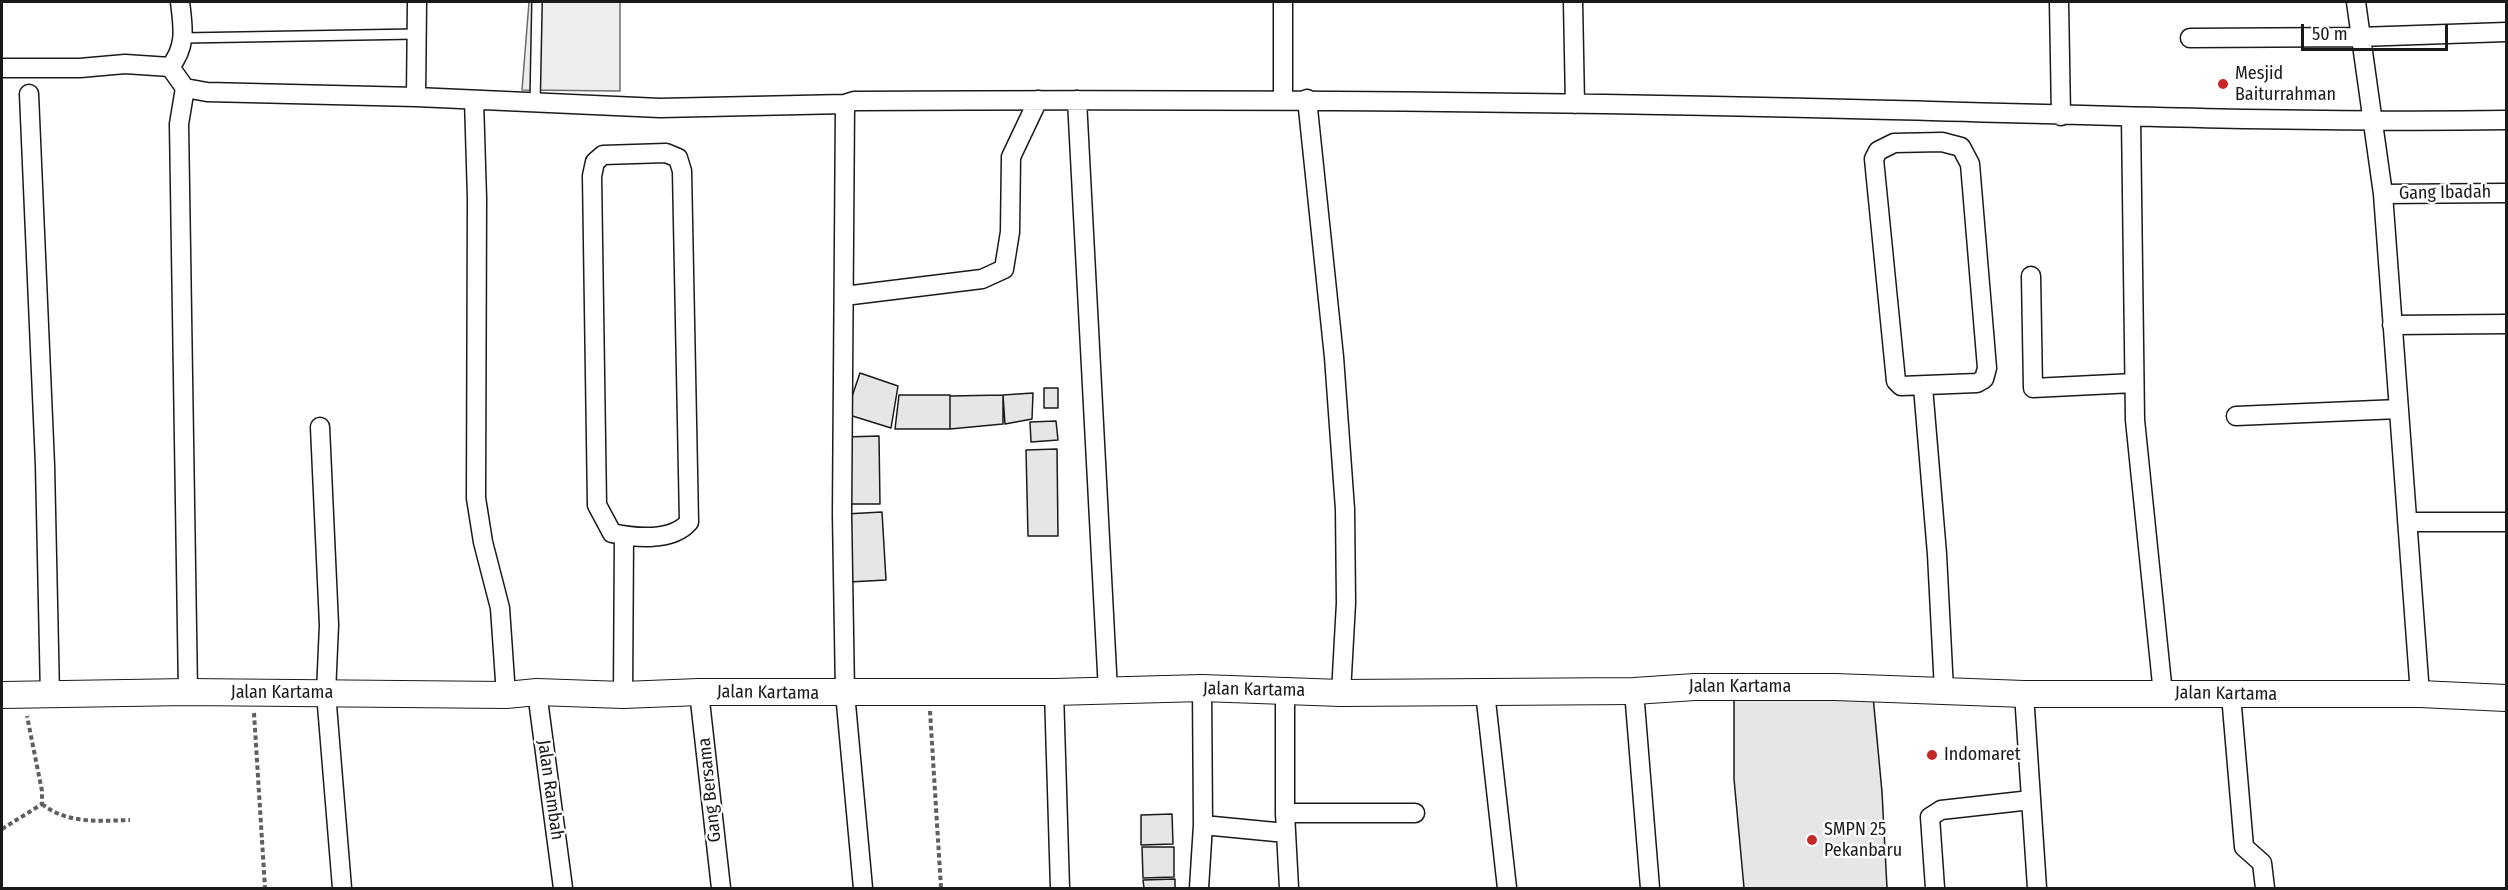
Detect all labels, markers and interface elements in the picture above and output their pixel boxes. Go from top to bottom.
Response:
scale bar [2304,12,2451,50]
text: 50 m [2312,23,2348,45]
place label: Mesjid Baiturrahman [2235,63,2336,106]
marker: Mesjid Baiturrahman [2216,77,2230,91]
street label: Gang Ibadah [2399,181,2491,205]
street label: Jalan Kartama [1689,676,1791,698]
street label: Jalan Kartama [1203,678,1305,702]
street label: Jalan Kartama [717,681,819,705]
street label: Jalan Kartama [231,682,333,704]
street label: Jalan Kartama [2175,682,2277,706]
street label: Gang Bersama [694,737,726,843]
street label: Jalan Rambah [532,739,568,841]
place label: Indomaret [1944,744,2021,766]
marker: Indomaret [1925,748,1939,762]
place label: SMPN 25 Pekanbaru [1824,819,1902,862]
marker: SMPN 25 Pekanbaru [1805,833,1819,847]

